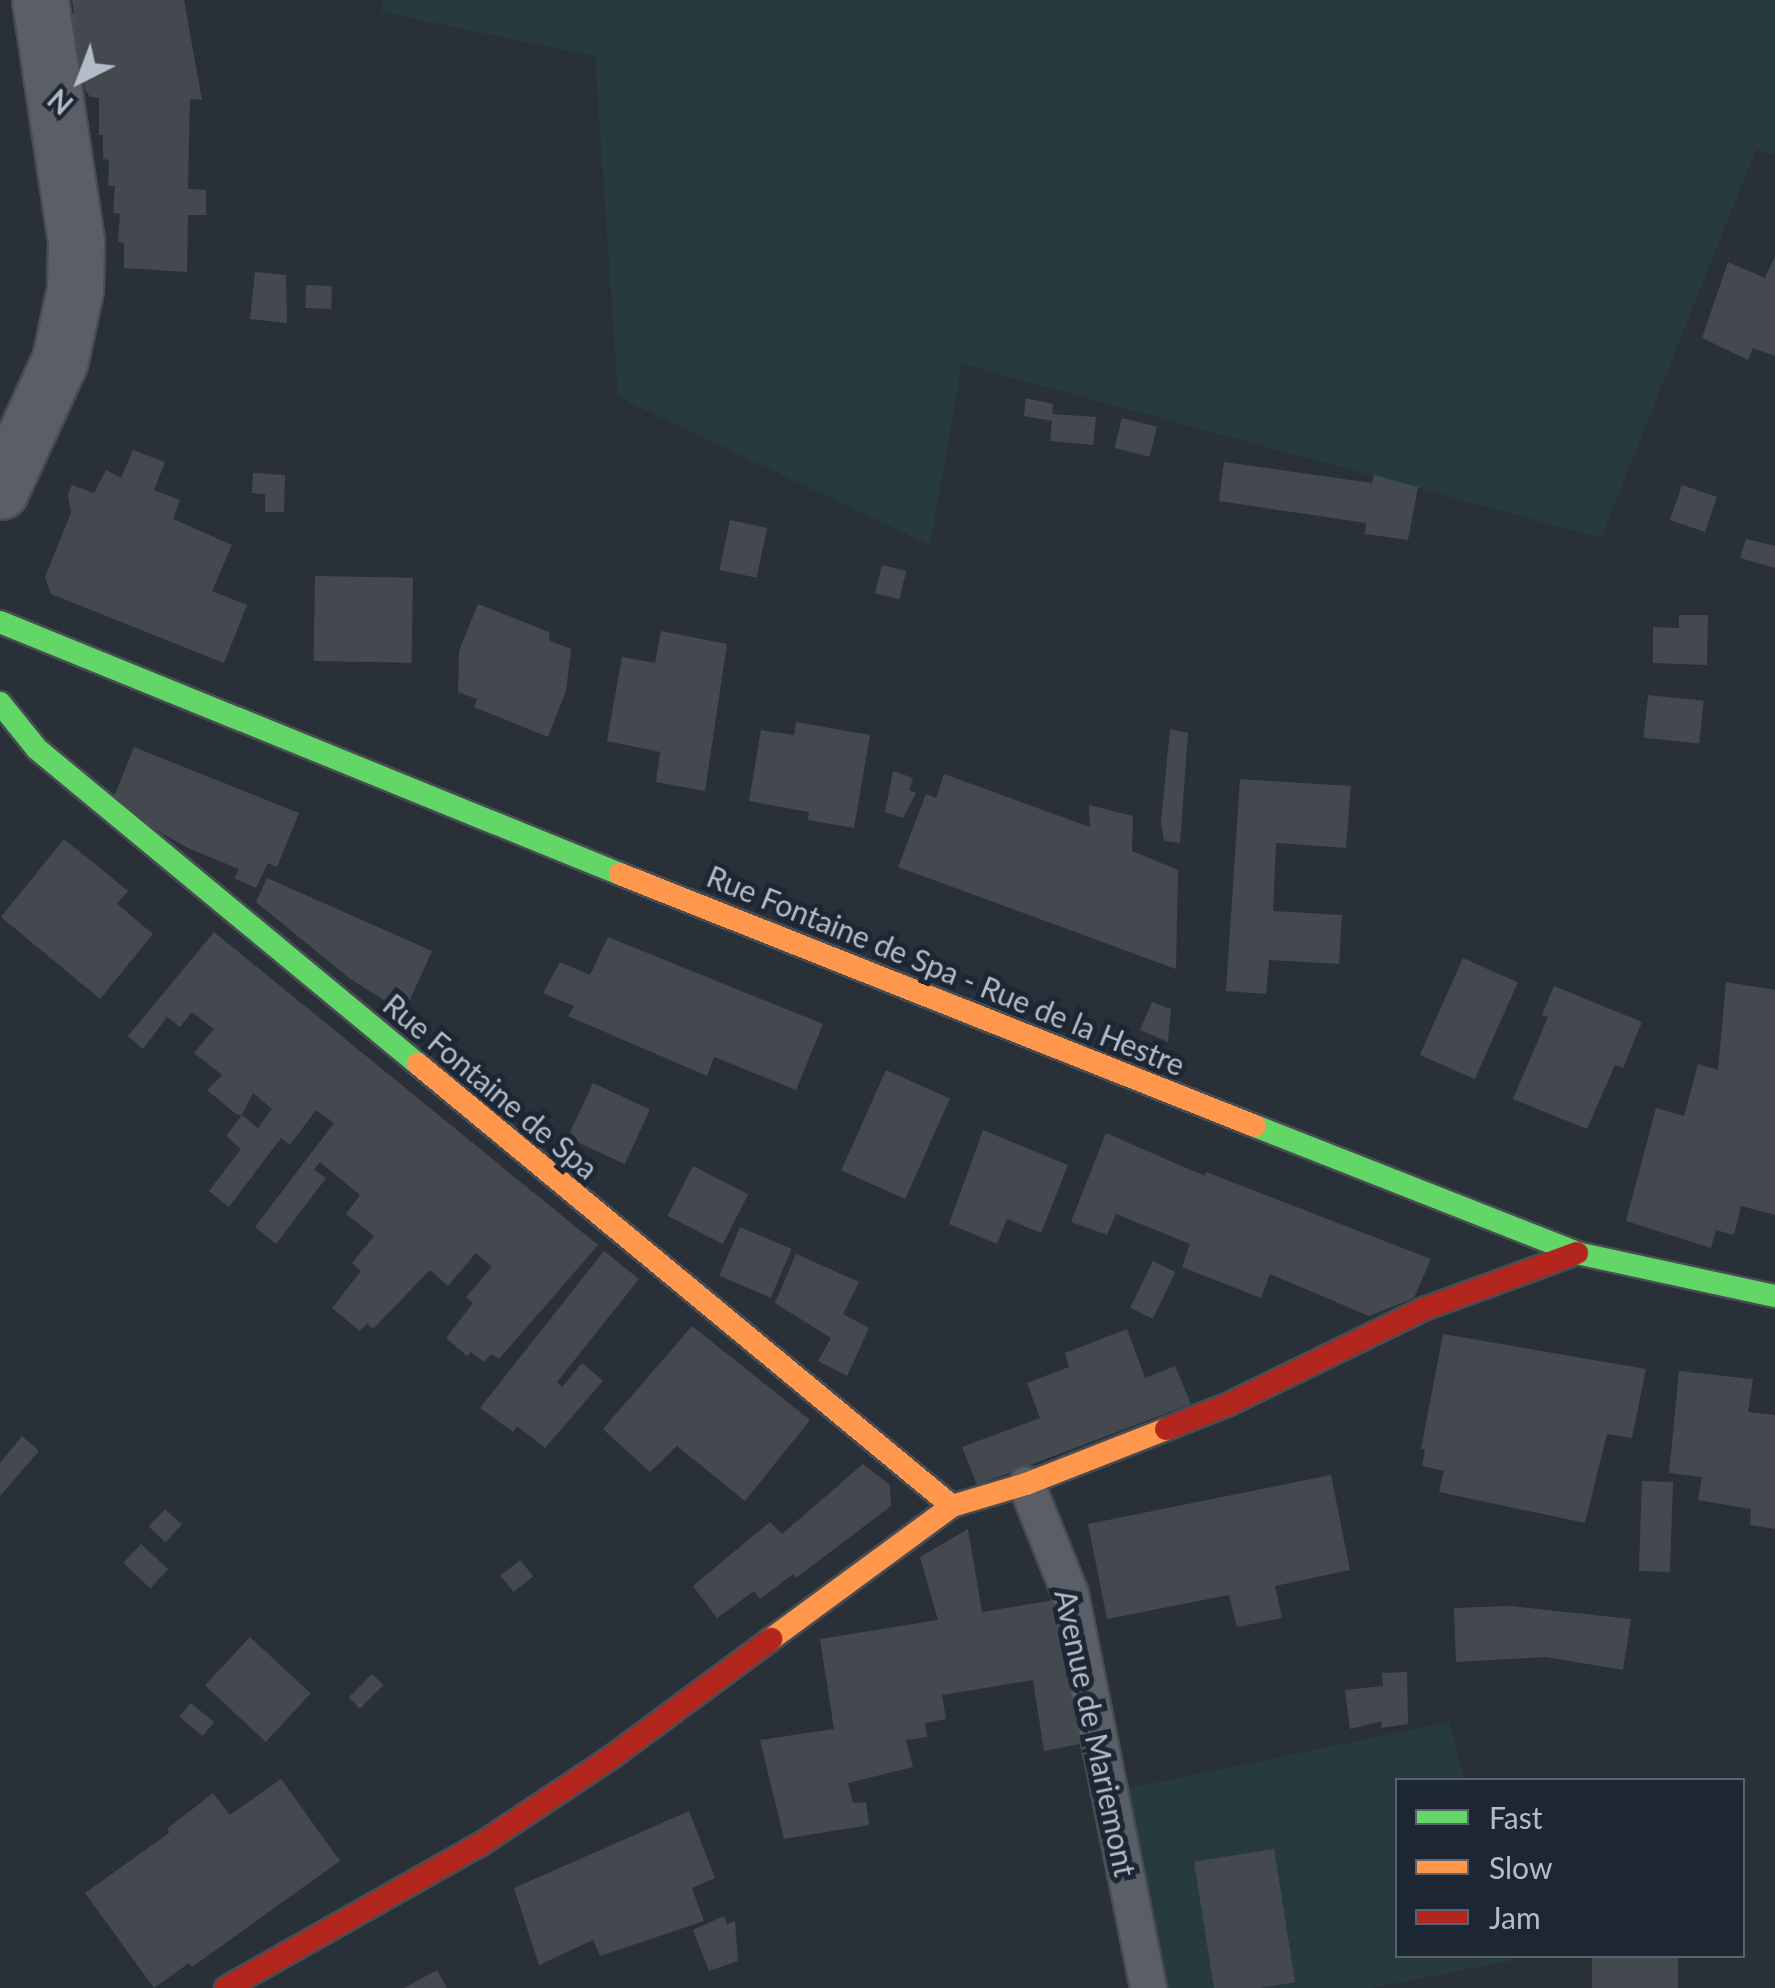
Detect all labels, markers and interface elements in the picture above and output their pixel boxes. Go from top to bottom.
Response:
north arrow [30,30,130,130]
text: N [41,82,79,122]
street label: Rue Fontaine de Spa - Rue de la Hestre [702,857,1190,1083]
street label: Rue Fontaine de Spa [376,986,606,1186]
street label: Avenue de Mariemont [1048,1586,1144,1880]
legend [1395,1778,1745,1958]
text: Fast [1489,1799,1543,1835]
text: Slow [1489,1849,1552,1885]
text: Jam [1489,1899,1541,1935]

